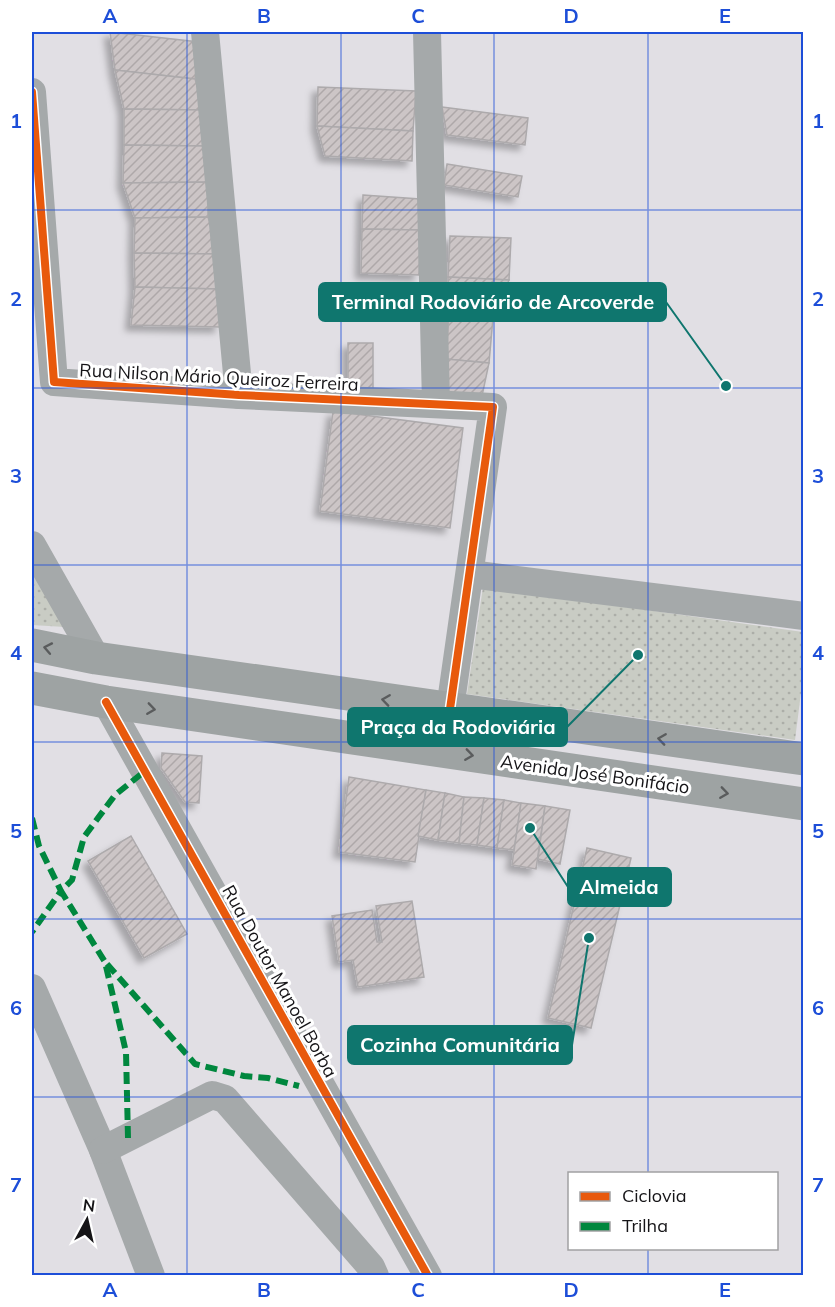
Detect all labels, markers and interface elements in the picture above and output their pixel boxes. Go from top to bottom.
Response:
text: A [103,3,118,28]
text: B [257,3,271,28]
text: C [411,3,425,28]
text: D [563,3,579,28]
text: E [719,3,731,28]
text: 1 [10,108,22,133]
text: 1 [812,108,824,133]
callout: Terminal Rodoviário de Arcoverde [319,283,666,321]
text: 2 [10,286,22,311]
text: 2 [812,286,824,311]
text: Terminal Rodoviário de Arcoverde [332,289,654,314]
street label: Rua Nilson Mário Queiroz Ferreira [79,358,359,396]
text: 3 [10,463,22,488]
text: 3 [812,463,824,488]
text: 4 [10,640,22,665]
text: 4 [812,640,824,665]
one-way arrow [43,642,53,655]
one-way arrow [382,694,391,706]
one-way arrow [147,702,156,714]
callout: Praça da Rodoviária [348,708,567,746]
text: Praça da Rodoviária [360,714,556,739]
one-way arrow [658,734,667,746]
one-way arrow [464,749,473,761]
street label: Avenida José Bonifácio [499,749,691,799]
one-way arrow [719,786,729,798]
text: 5 [10,818,22,843]
text: 5 [812,818,824,843]
callout: Almeida [568,868,671,906]
text: Almeida [579,874,659,899]
street label: Rua Doutor Manoel Borba [217,881,343,1081]
text: 6 [10,995,22,1020]
text: 6 [812,995,824,1020]
callout: Cozinha Comunitária [348,1026,572,1064]
text: Cozinha Comunitária [360,1032,560,1057]
text: 7 [10,1172,22,1197]
legend [568,1172,778,1250]
text: 7 [812,1172,824,1197]
text: Ciclovia [622,1184,687,1207]
north arrow [57,1190,117,1250]
text: N [82,1194,96,1216]
text: Trilha [622,1214,668,1237]
text: A [103,1277,118,1302]
text: B [257,1277,271,1302]
text: C [411,1277,425,1302]
text: D [563,1277,579,1302]
text: E [719,1277,731,1302]

